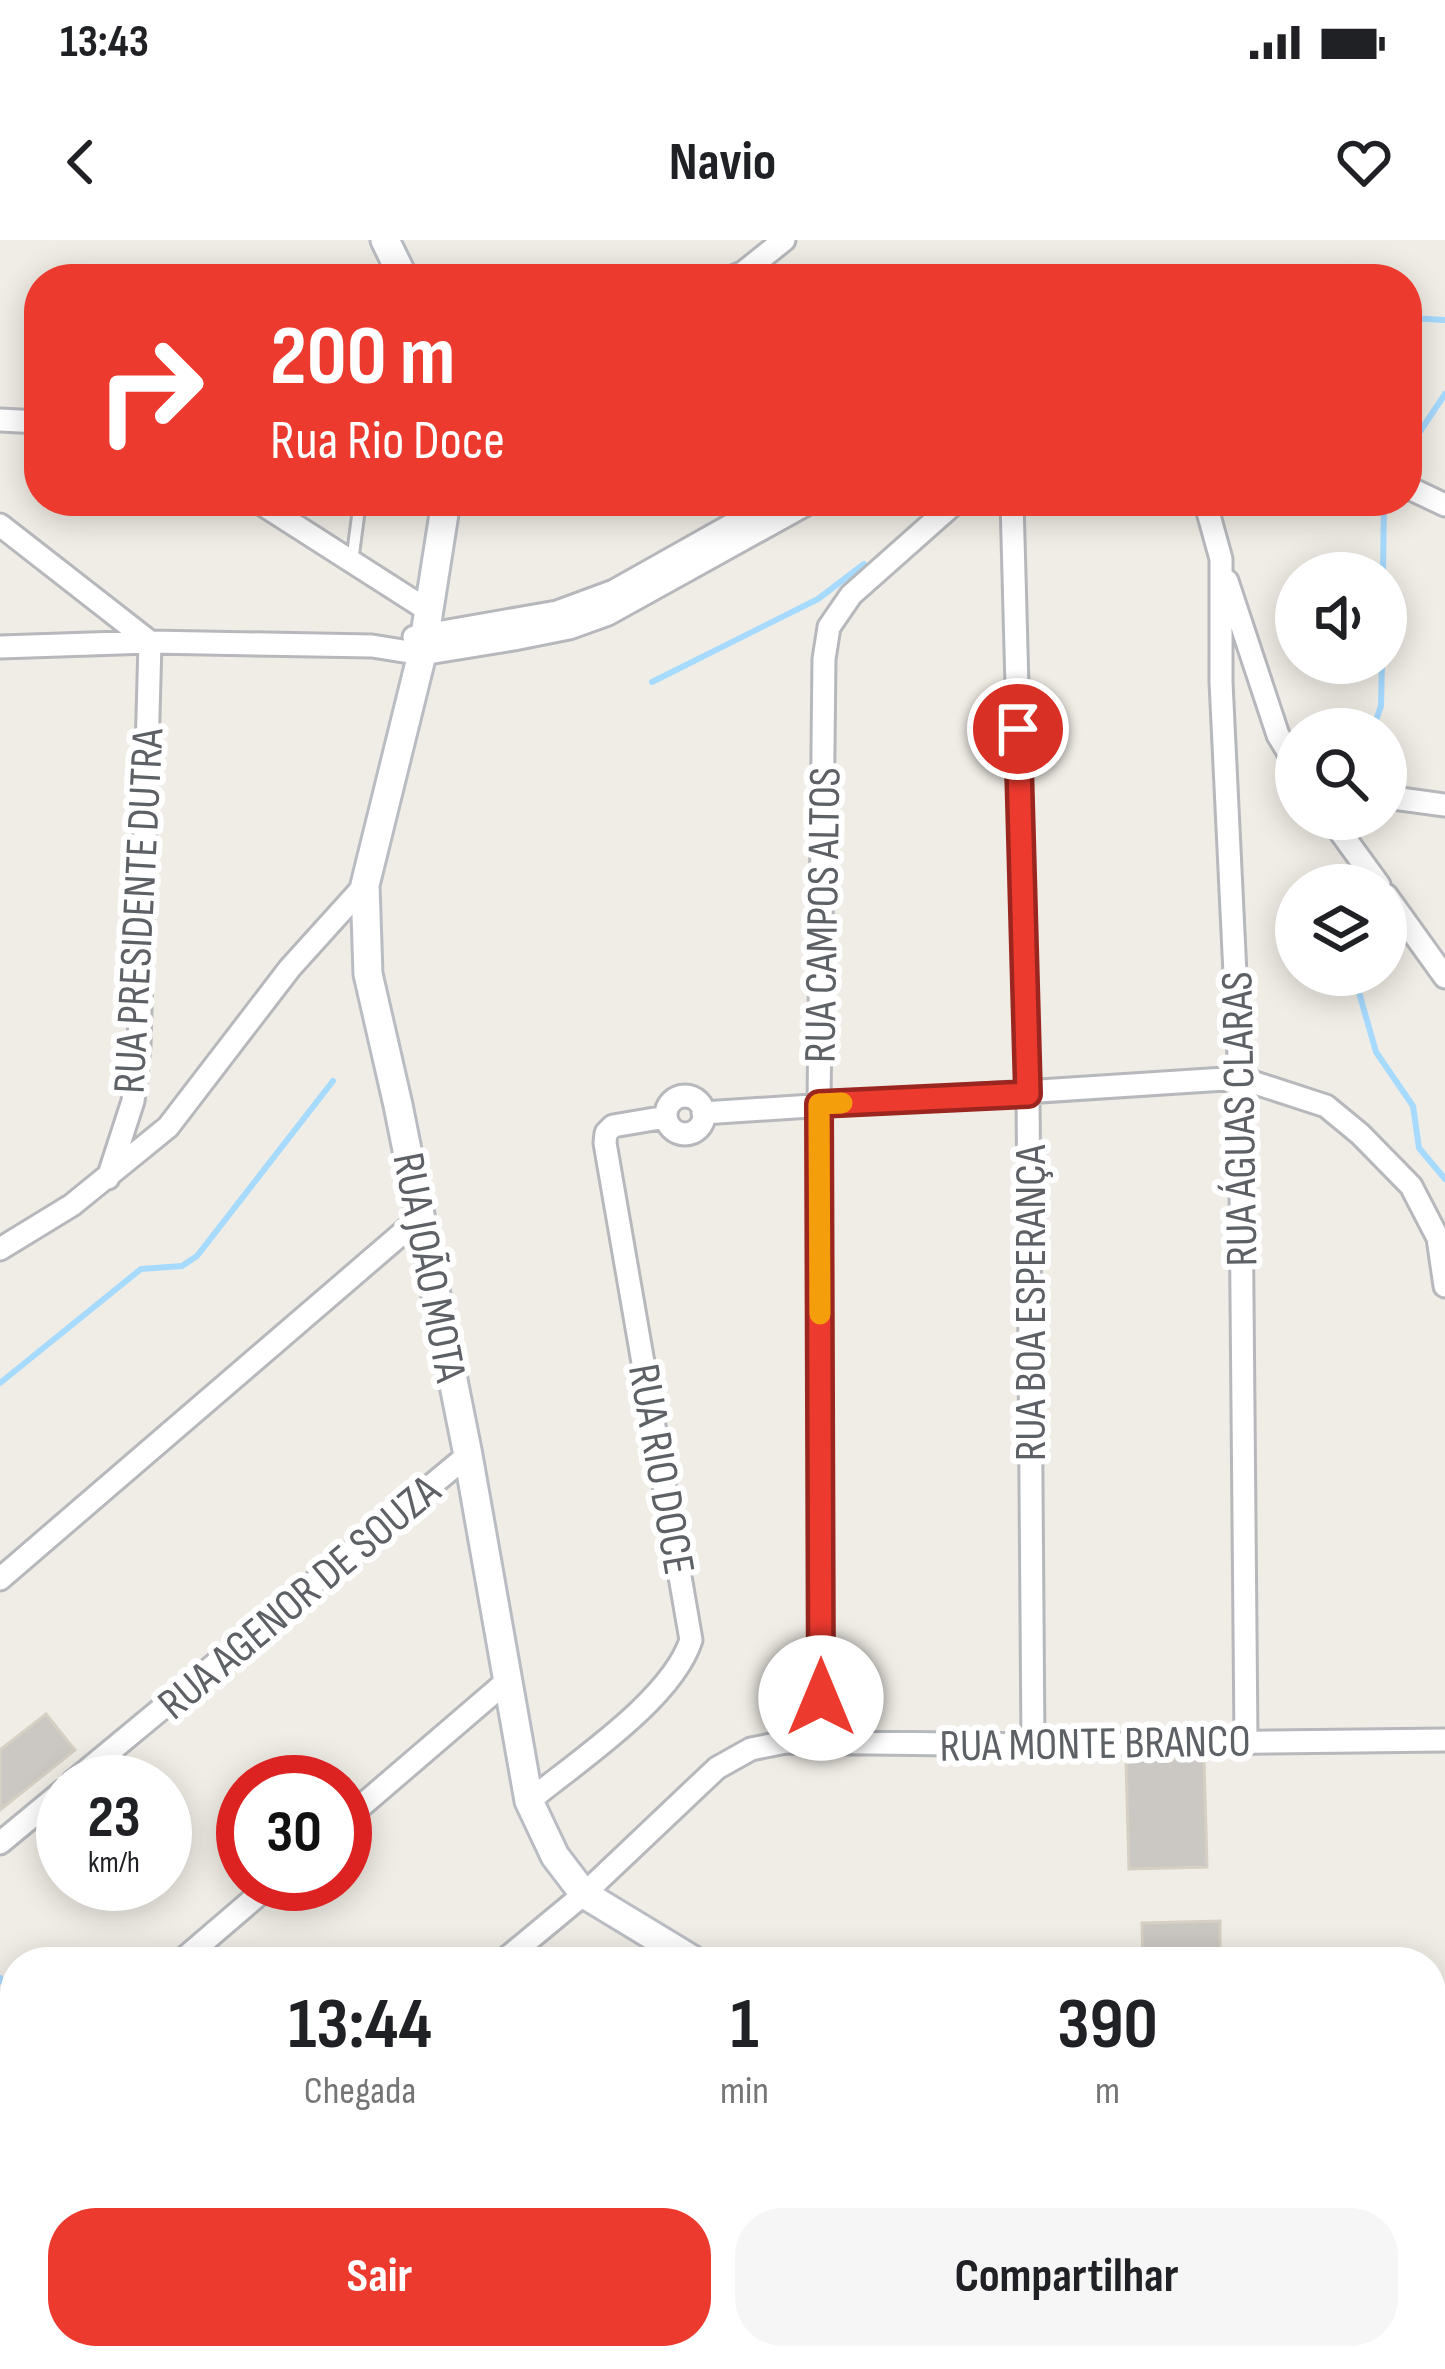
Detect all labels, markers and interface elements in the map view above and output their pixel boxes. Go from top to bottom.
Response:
text: 13:43 [60,15,149,70]
icon: back [48,129,114,195]
icon: heart [1331,129,1397,195]
text: Navio [669,130,776,195]
text: 200 m [270,307,456,408]
icon: right [72,312,228,468]
text: Rua Rio Doce [270,409,505,474]
map controls [1275,552,1407,996]
button: sound [1275,552,1407,684]
pin [967,678,1069,780]
icon: arrive [985,696,1051,762]
button: search [1275,708,1407,840]
street label: RUA PRESIDENTE DUTRA [102,726,177,1095]
street label: RUA CAMPOS ALTOS [793,767,854,1063]
button: layers [1275,864,1407,996]
street label: RUA ÁGUAS CLARAS [1210,971,1271,1267]
street label: RUA BOA ESPERANÇA [1004,1144,1059,1461]
street label: RUA JOÃO MOTA [379,1148,478,1387]
street label: RUA RIO DOCE [615,1360,706,1579]
street label: RUA AGENOR DE SOUZA [147,1463,452,1732]
position arrow [758,1635,884,1761]
street label: RUA MONTE BRANCO [939,1714,1251,1775]
speed limit sign: 30 [216,1755,372,1911]
text: 23 [87,1782,141,1854]
text: km/h [88,1845,140,1881]
text: 13:44 [288,1982,432,2069]
text: 1 [730,1982,759,2069]
text: 390 [1057,1982,1158,2069]
text: Chegada [304,2068,416,2115]
text: min [720,2068,769,2115]
text: m [1095,2068,1120,2115]
button: Sair [48,2208,711,2346]
button: Compartilhar [735,2208,1398,2346]

